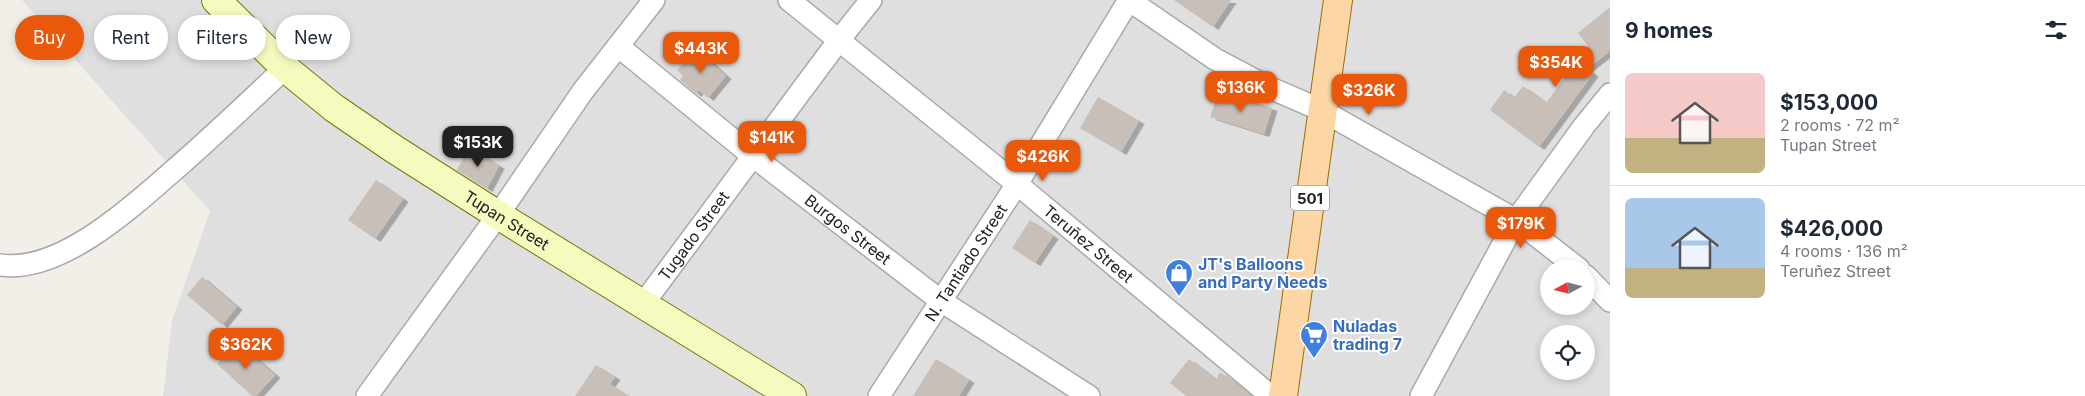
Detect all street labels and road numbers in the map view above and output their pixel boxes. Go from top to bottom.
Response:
street label: Tupan Street [460,186,553,254]
road number: 501 [1291,186,1329,210]
street label: Tugado Street [654,187,733,284]
street label: Burgos Street [801,190,895,269]
street label: N. Tantiado Street [920,200,1011,325]
street label: Teruñez Street [1039,200,1137,287]

